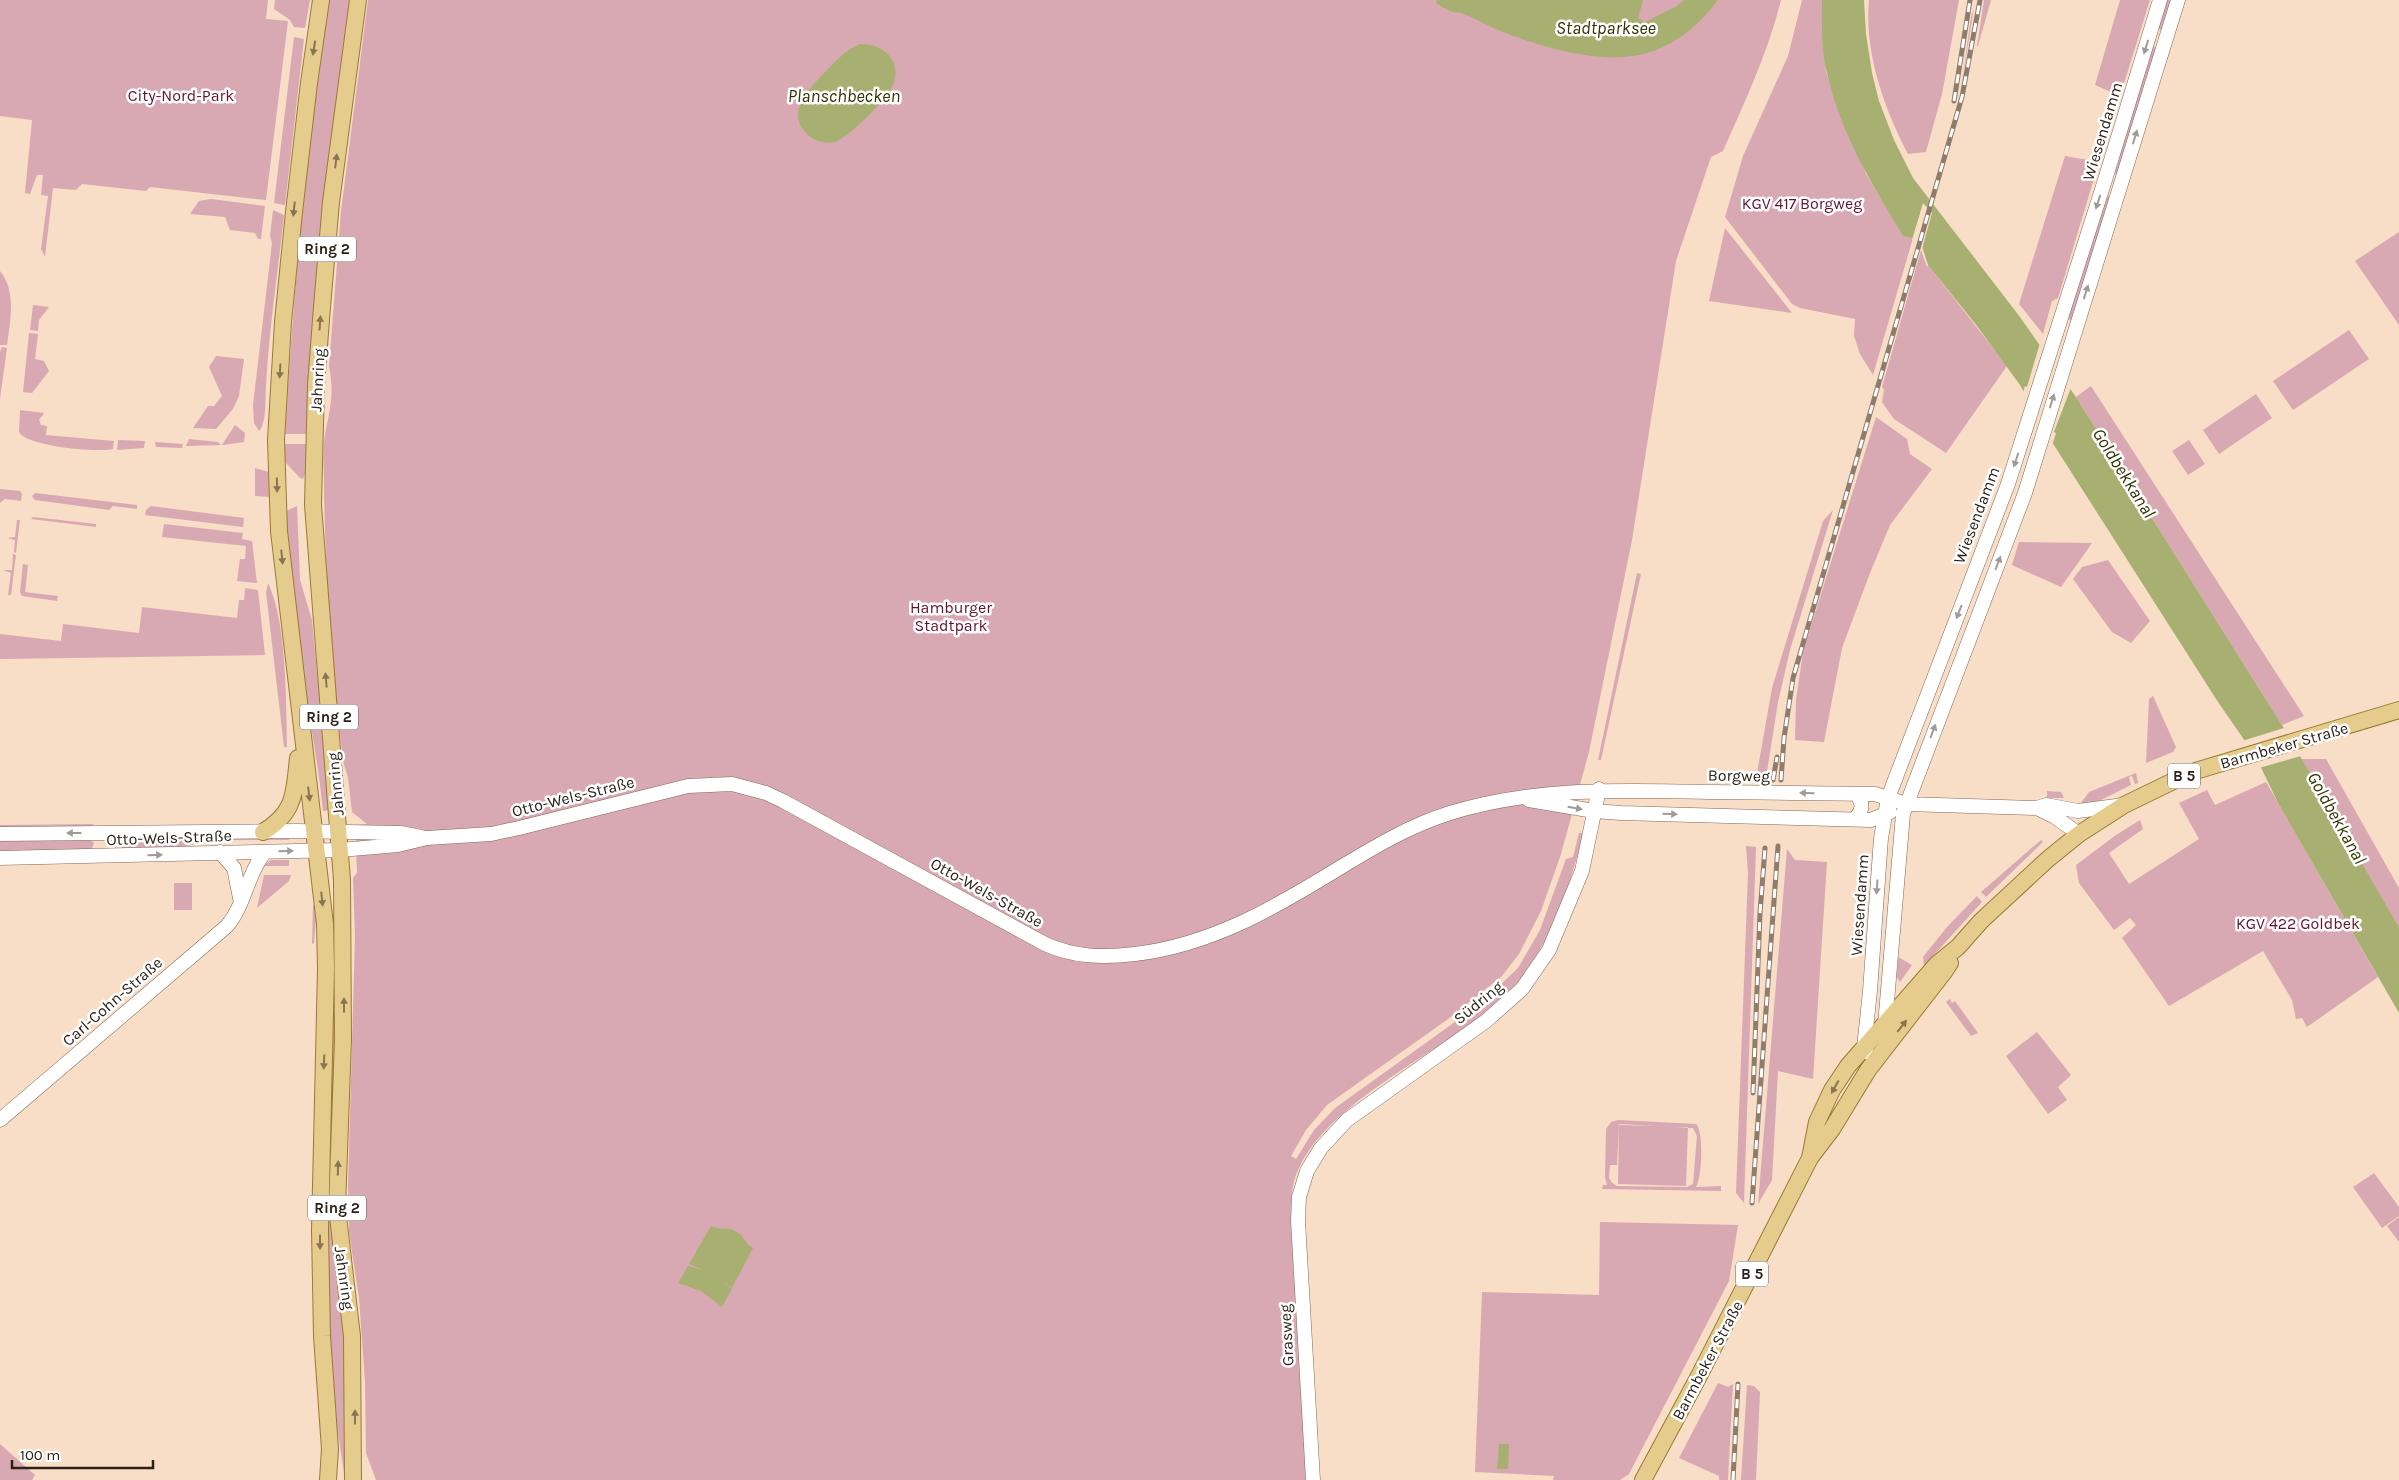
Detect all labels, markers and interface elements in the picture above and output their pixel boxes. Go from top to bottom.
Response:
water label: Stadtparksee [1556,17,1656,39]
one-way arrow [2141,39,2149,54]
one-way arrow [310,41,318,57]
street label: Wiesendamm [2079,80,2126,183]
water label: Planschbecken [788,85,900,107]
park label: City-Nord-Park [128,86,234,105]
one-way arrow [2132,129,2140,144]
one-way arrow [332,153,340,169]
park label: KGV 417 Borgweg [1742,194,1862,213]
one-way arrow [2094,195,2102,210]
one-way arrow [290,202,298,218]
road number: Ring 2 [298,236,356,262]
one-way arrow [2083,284,2091,299]
one-way arrow [317,315,325,331]
street label: Jahnring [306,348,329,412]
one-way arrow [276,363,284,379]
one-way arrow [2049,394,2056,409]
water label: Goldbekkanal [2088,424,2161,522]
one-way arrow [2011,453,2019,468]
street label: Wiesendamm [1949,464,2004,566]
one-way arrow [273,477,281,493]
one-way arrow [278,550,286,566]
one-way arrow [1994,555,2002,570]
park label: Hamburger Stadtpark [910,598,992,635]
one-way arrow [1954,605,1962,619]
one-way arrow [322,672,330,688]
road number: Ring 2 [300,704,358,730]
street label: Barmbeker Straße [2218,718,2350,773]
one-way arrow [1930,724,1938,738]
street label: Jahnring [323,751,348,817]
road number: B 5 [2168,764,2200,788]
street label: Borgweg [1708,765,1770,786]
water label: Goldbekkanal [2303,768,2372,868]
street label: Otto-Wels-Straße [510,772,636,821]
one-way arrow [305,786,313,802]
one-way arrow [1799,789,1815,797]
one-way arrow [1567,804,1583,812]
one-way arrow [1662,810,1678,818]
street label: Otto-Wels-Straße [106,826,232,849]
one-way arrow [66,829,82,837]
one-way arrow [278,847,294,855]
one-way arrow [147,851,163,859]
street label: Otto-Wels-Straße [927,854,1046,931]
street label: Wiesendamm [1846,854,1873,956]
one-way arrow [1873,879,1881,895]
one-way arrow [318,892,326,908]
park label: KGV 422 Goldbek [2236,914,2360,933]
street label: Carl-Cohn-Straße [58,953,166,1050]
street label: Südring [1450,977,1507,1028]
one-way arrow [340,997,348,1013]
one-way arrow [1897,1020,1908,1033]
one-way arrow [319,1054,327,1070]
one-way arrow [1830,1080,1839,1093]
one-way arrow [334,1159,342,1175]
road number: Ring 2 [308,1196,366,1220]
one-way arrow [316,1234,324,1250]
street label: Jahnring [331,1245,358,1311]
road number: B 5 [1736,1262,1768,1286]
street label: Barmbeker Straße [1668,1297,1747,1423]
street label: Grasweg [1275,1303,1298,1367]
one-way arrow [350,1408,358,1424]
scale bar [12,1438,154,1470]
text: 100 m [20,1446,60,1464]

